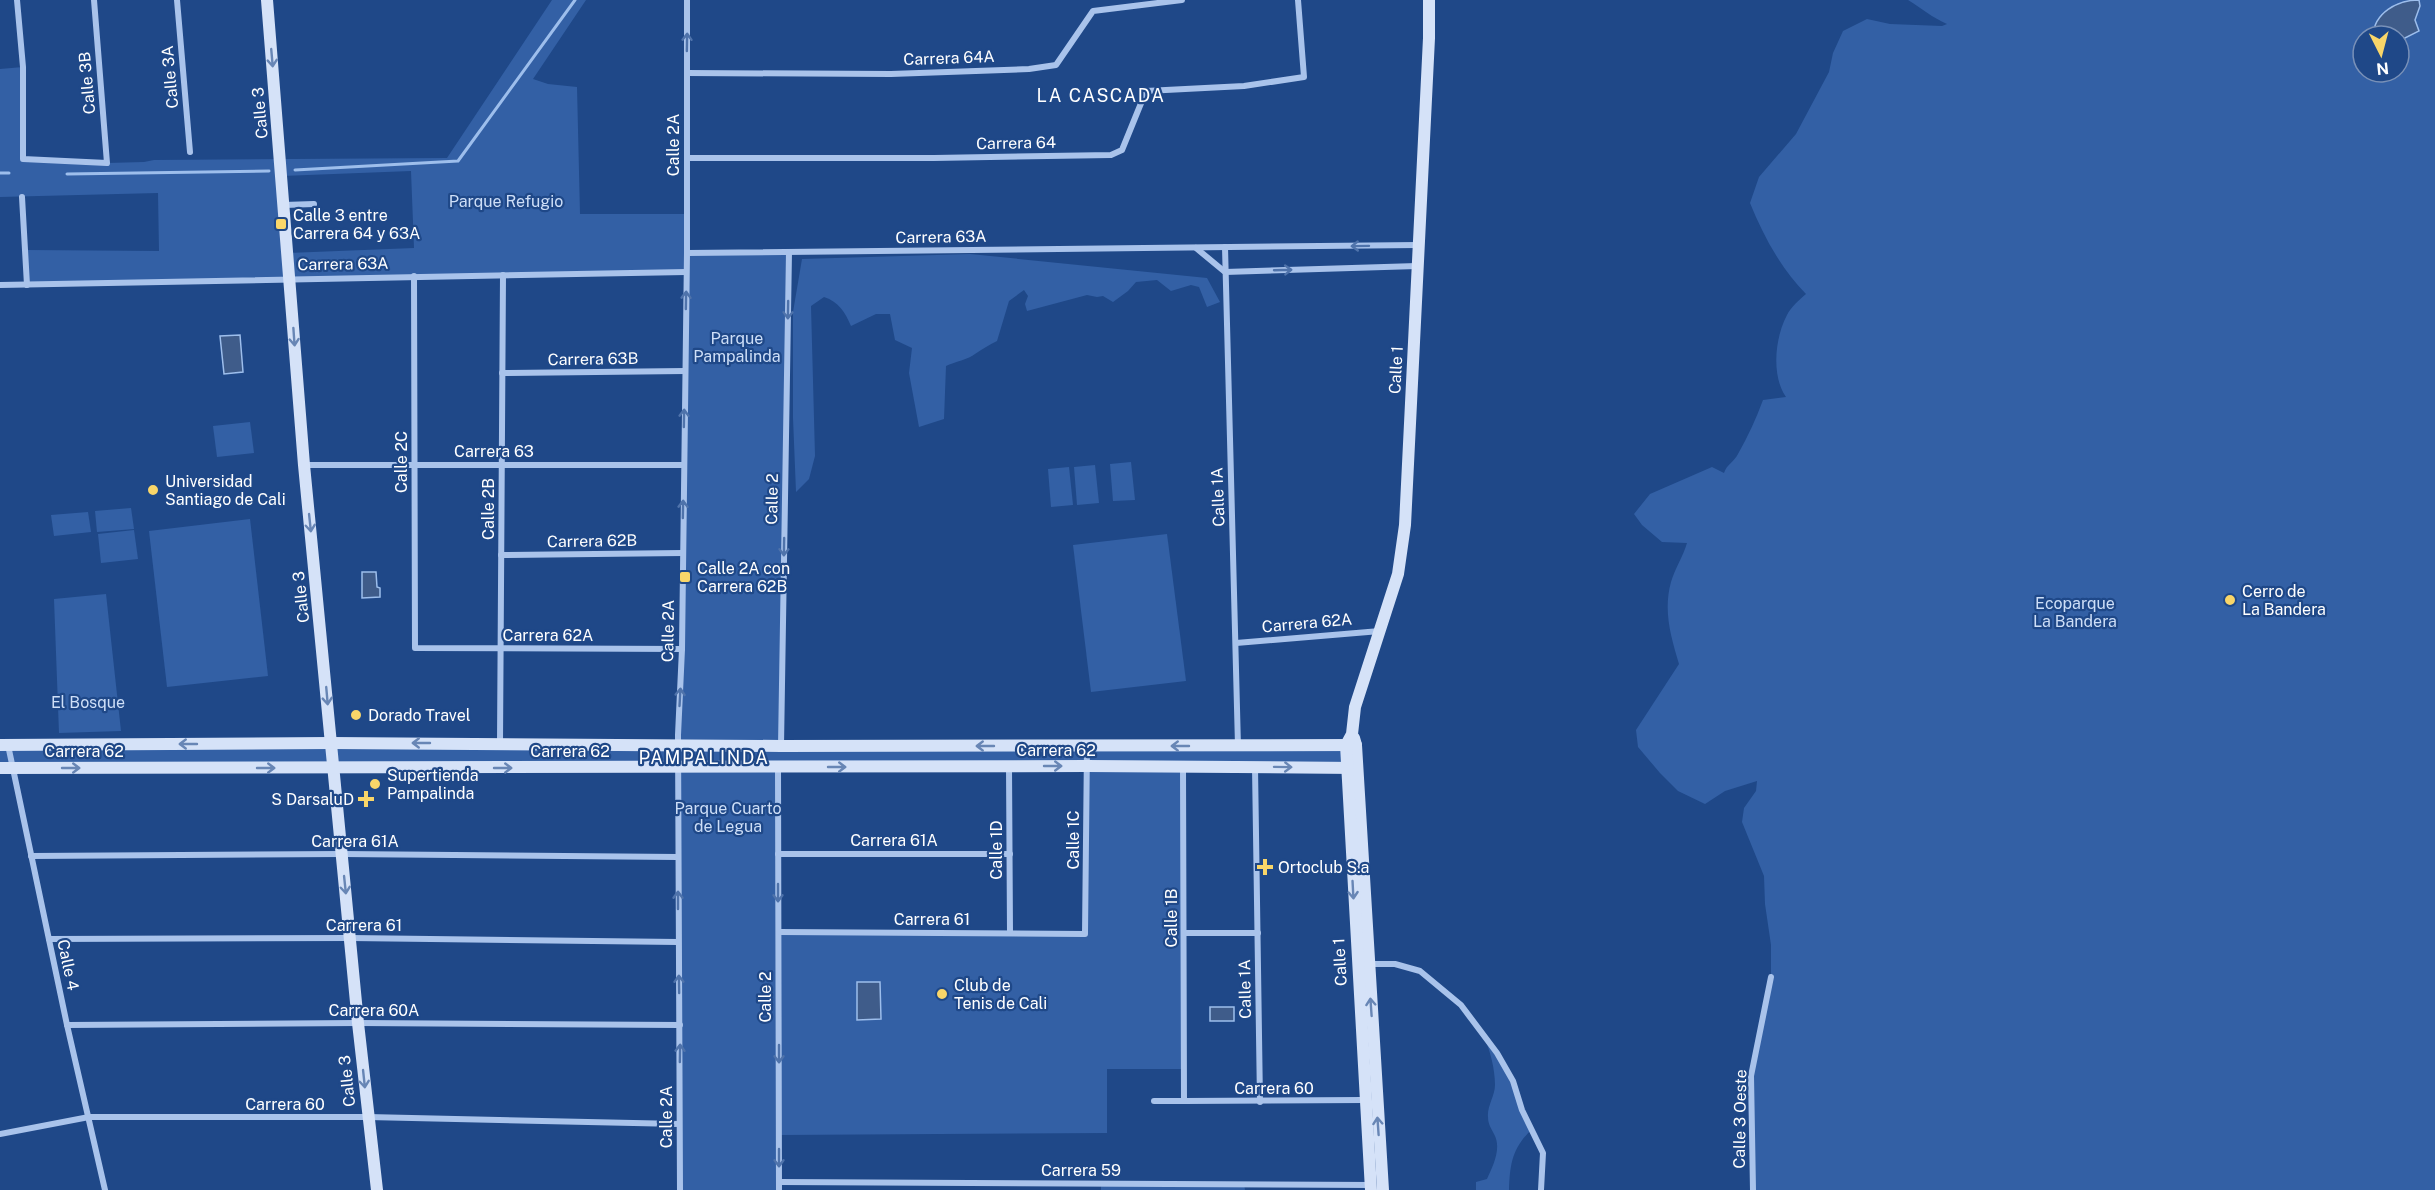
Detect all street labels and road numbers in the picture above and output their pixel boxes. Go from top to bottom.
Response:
street label: Calle 3A [158,45,182,109]
street label: Carrera 64A [903,47,995,69]
street label: Calle 3B [75,51,99,115]
street label: Calle 3 [248,86,272,140]
street label: Calle 2A [664,114,683,176]
street label: Carrera 64 [976,133,1056,153]
street label: Carrera 63A [895,227,987,247]
street label: Carrera 63A [297,254,389,274]
street label: Calle 1 [1385,345,1407,395]
street label: Carrera 63B [548,349,638,369]
street label: Calle 2C [392,431,411,493]
street label: Carrera 63 [454,442,534,461]
street label: Calle 1A [1207,467,1229,527]
street label: Calle 2 [762,473,782,525]
street label: Calle 2B [479,478,498,540]
street label: Carrera 62B [547,531,637,551]
street label: Calle 3 [289,570,313,624]
street label: Calle 2A [658,600,678,662]
street label: Carrera 62A [1261,610,1353,636]
street label: Carrera 62A [503,626,593,645]
street label: Carrera 62 [1016,741,1096,760]
street label: Carrera 62 [44,742,124,761]
street label: Carrera 62 [530,742,610,761]
street label: Calle 1C [1064,810,1083,870]
street label: Calle 1D [987,820,1006,880]
street label: Carrera 61A [850,831,938,850]
street label: Carrera 61A [311,832,399,851]
street label: Calle 1B [1162,889,1181,947]
street label: Carrera 61 [894,910,970,929]
street label: Carrera 61 [326,916,402,935]
street label: Calle 1 [1329,937,1351,987]
street label: Calle 4 [53,938,83,992]
street label: Calle 1A [1235,959,1255,1019]
street label: Calle 2 [756,971,775,1023]
street label: Carrera 60A [329,1001,419,1020]
street label: Calle 3 [335,1054,359,1108]
street label: Calle 3 Oeste [1730,1069,1750,1169]
street label: Carrera 60 [1234,1079,1314,1098]
street label: Calle 2A [657,1086,676,1148]
street label: Carrera 60 [245,1095,325,1114]
street label: Carrera 59 [1041,1161,1121,1180]

